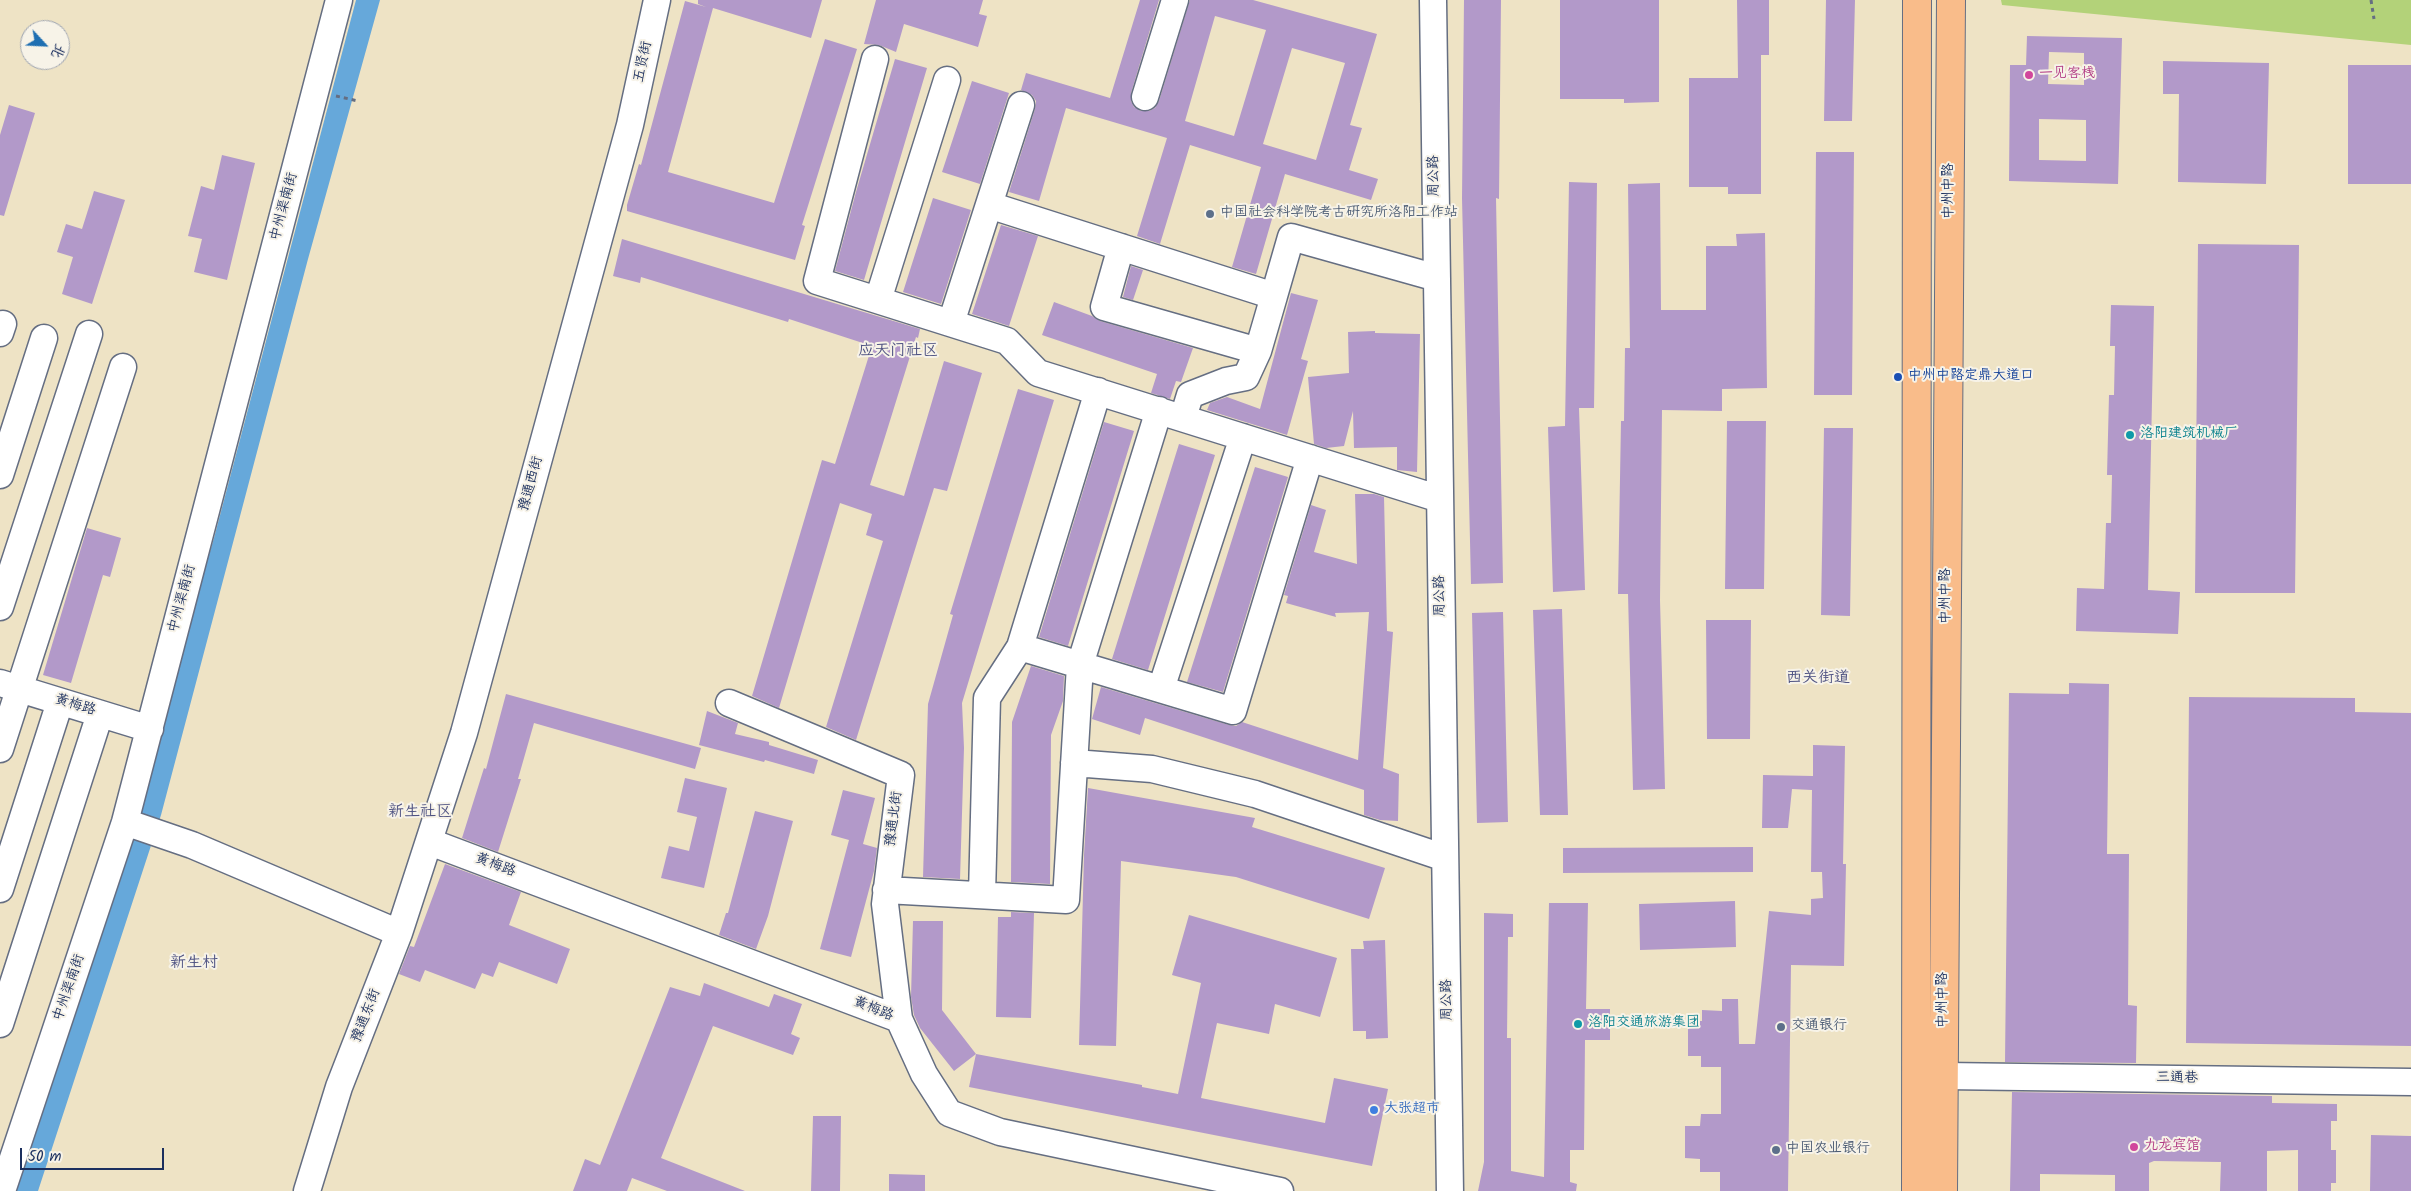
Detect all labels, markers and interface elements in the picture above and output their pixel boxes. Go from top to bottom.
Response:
north arrow [20,20,70,70]
text: 北 [45,40,71,62]
street label: 五贤街 [631,40,657,84]
place label: 一见客栈 [2039,67,2095,83]
marker: 一见客栈 [2023,69,2035,81]
street label: 周公路 [1426,155,1444,197]
street label: 中州中路 [1942,163,1958,219]
street label: 中州渠南街 [268,171,302,243]
place label: 中国社会科学院考古研究所洛阳工作站 [1220,206,1458,222]
marker: 中国社会科学院考古研究所洛阳工作站 [1204,208,1216,220]
district label: 应天门社区 [858,342,938,362]
place label: 中州中路定鼎大道口 [1908,369,2034,385]
marker: 中州中路定鼎大道口 [1892,371,1904,383]
place label: 洛阳建筑机械厂 [2140,427,2238,443]
marker: 洛阳建筑机械厂 [2124,429,2136,441]
street label: 豫通西街 [517,455,547,513]
street label: 中州渠南街 [166,563,200,635]
street label: 中州中路 [1939,568,1955,624]
street label: 周公路 [1432,575,1450,617]
district label: 西关街道 [1786,669,1850,689]
street label: 黄梅路 [52,692,98,720]
street label: 豫通北街 [883,790,907,848]
district label: 新生社区 [388,803,452,823]
street label: 黄梅路 [472,851,518,881]
street label: 中州渠南街 [51,952,89,1024]
district label: 新生村 [170,954,218,974]
street label: 中州中路 [1936,972,1952,1028]
street label: 周公路 [1439,979,1457,1021]
street label: 豫通东街 [349,987,385,1045]
street label: 黄梅路 [850,994,896,1026]
place label: 洛阳交通旅游集团 [1588,1016,1700,1032]
marker: 洛阳交通旅游集团 [1572,1018,1584,1030]
place label: 交通银行 [1791,1019,1847,1035]
marker: 交通银行 [1775,1021,1787,1033]
street label: 三通巷 [2156,1070,2198,1088]
place label: 大张超市 [1384,1102,1440,1118]
marker: 大张超市 [1368,1104,1380,1116]
scale bar [22,1138,166,1170]
place label: 九龙宾馆 [2144,1139,2200,1155]
marker: 九龙宾馆 [2128,1141,2140,1153]
place label: 中国农业银行 [1786,1142,1870,1158]
marker: 中国农业银行 [1770,1144,1782,1156]
text: 50 m [28,1145,62,1169]

